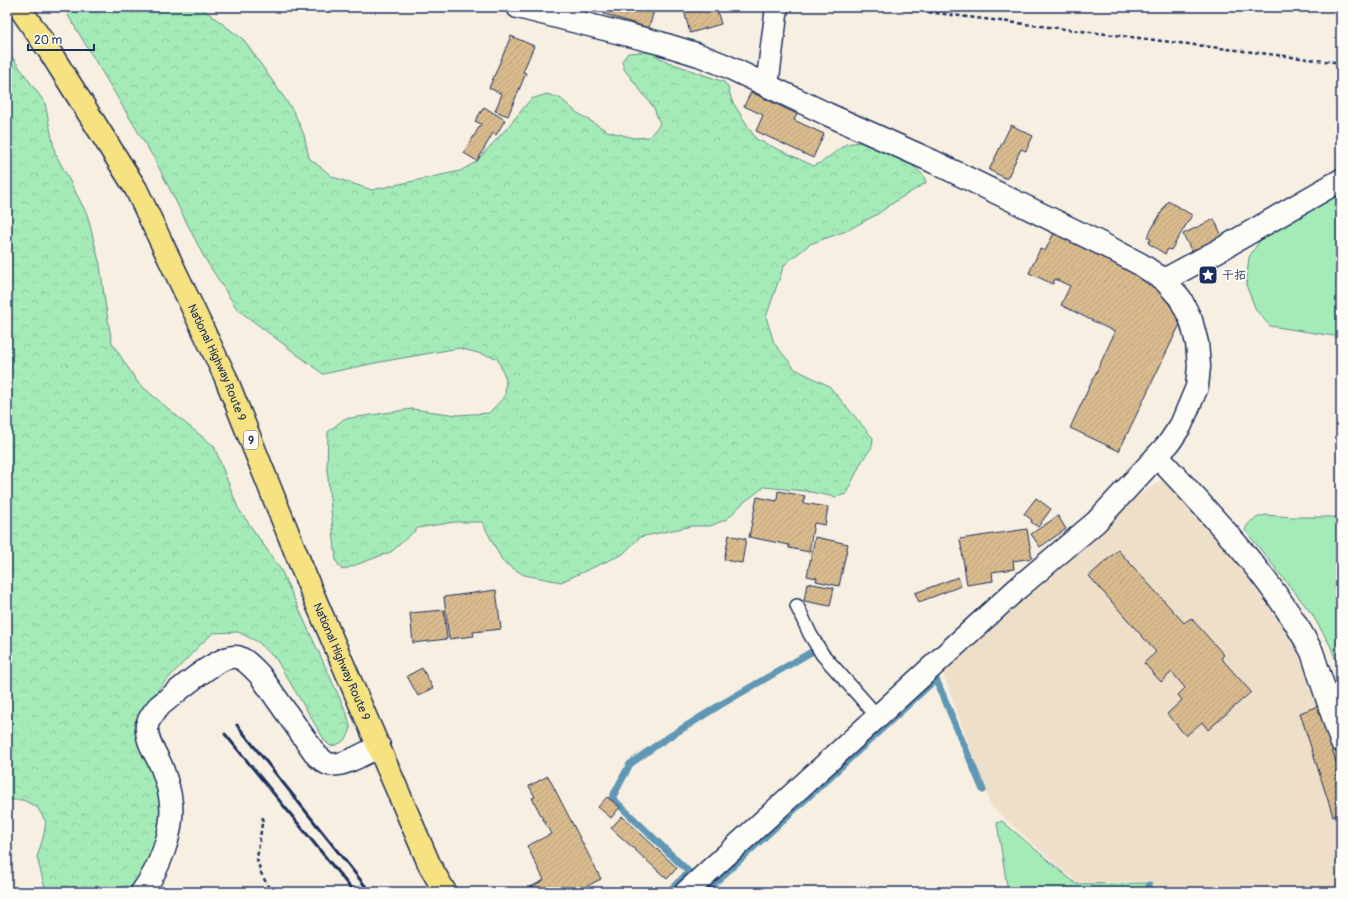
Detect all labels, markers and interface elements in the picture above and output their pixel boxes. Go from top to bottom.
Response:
scale bar [28,26,94,52]
text: 20 m [34,33,63,48]
place icon: 干拓 [1197,264,1219,286]
place label: 干拓 [1222,268,1246,283]
street label: National Highway Route 9 [184,302,250,423]
road number: 9 [244,431,258,449]
street label: National Highway Route 9 [310,600,374,723]

